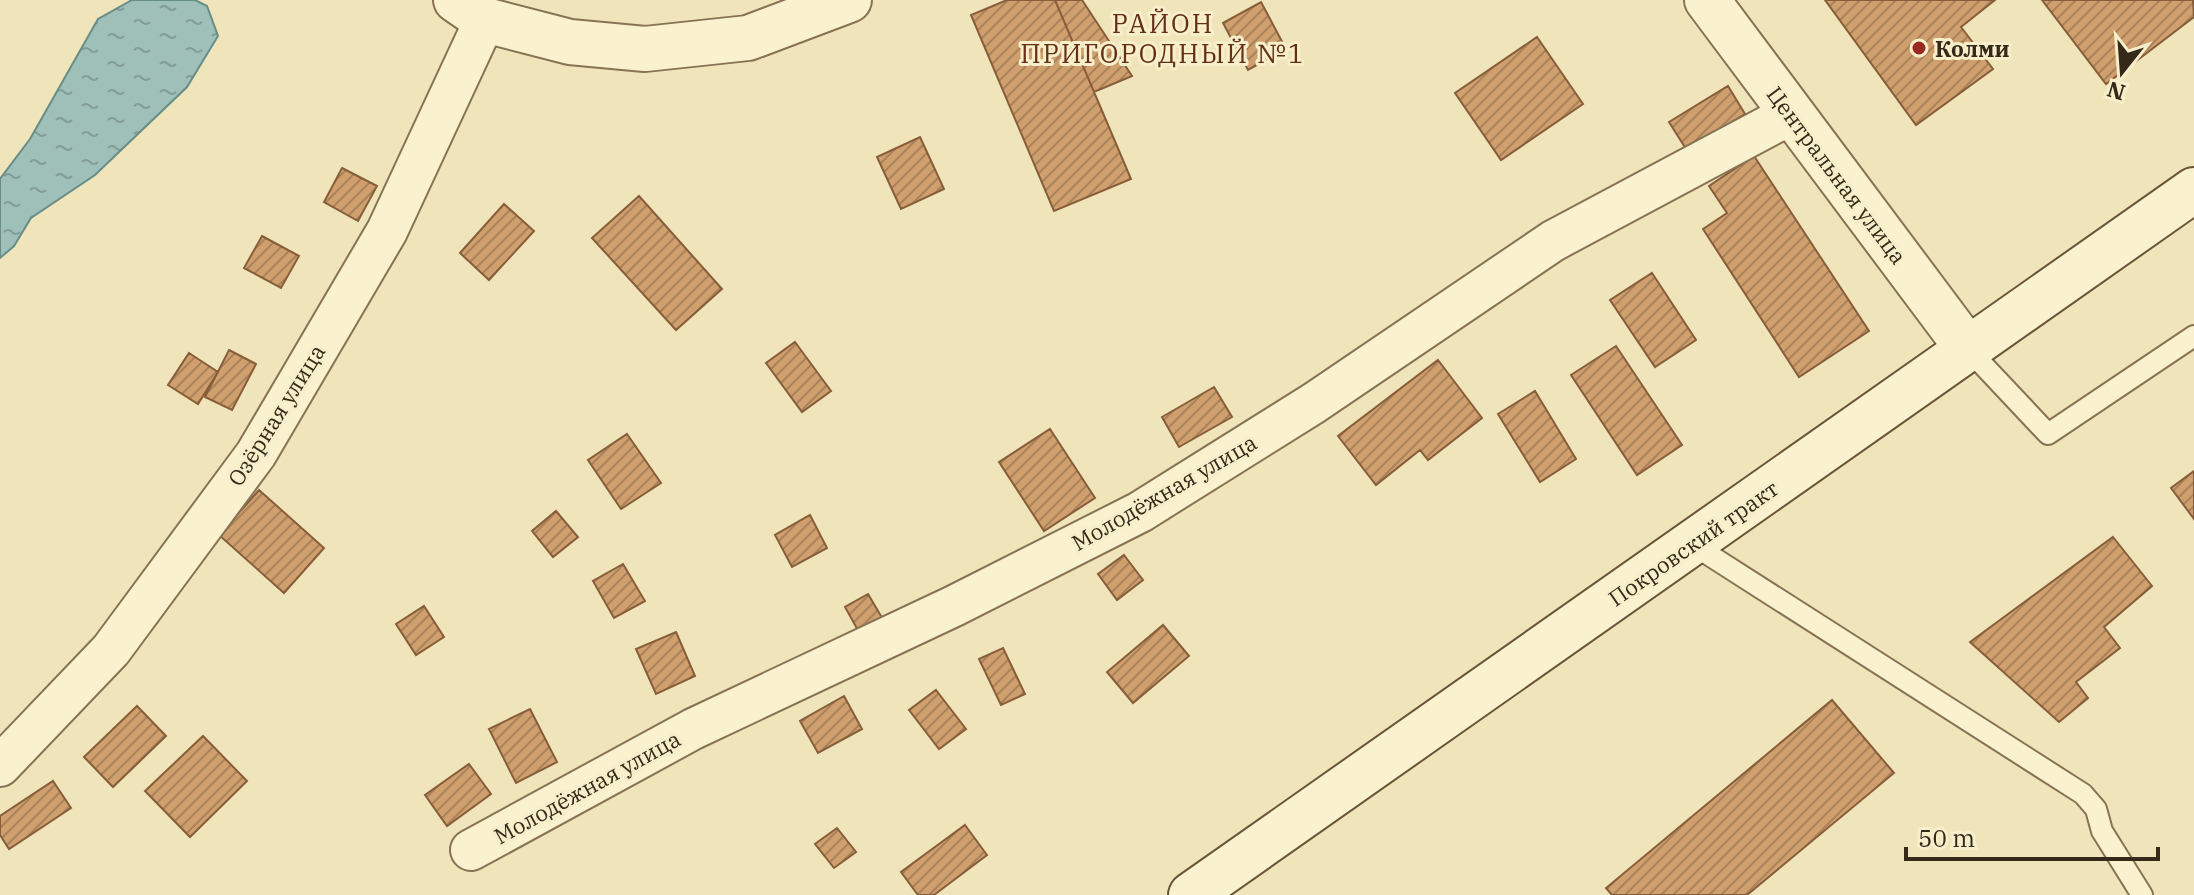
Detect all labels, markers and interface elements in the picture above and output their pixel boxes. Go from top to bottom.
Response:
district label: РАЙОН ПРИГОРОДНЫЙ №1 [1020,6,1306,70]
north arrow [2082,32,2162,112]
place label: Колми [1935,34,2009,63]
marker: Колми [1910,39,1928,57]
text: N [2103,75,2129,108]
street label: Центральная улица [1761,80,1913,270]
street label: Озёрная улица [221,339,331,491]
street label: Молодёжная улица [1066,427,1262,557]
street label: Покровский тракт [1602,474,1784,612]
street label: Молодёжная улица [489,724,685,850]
scale bar [1906,811,2158,861]
text: 50 m [1918,822,1975,854]

